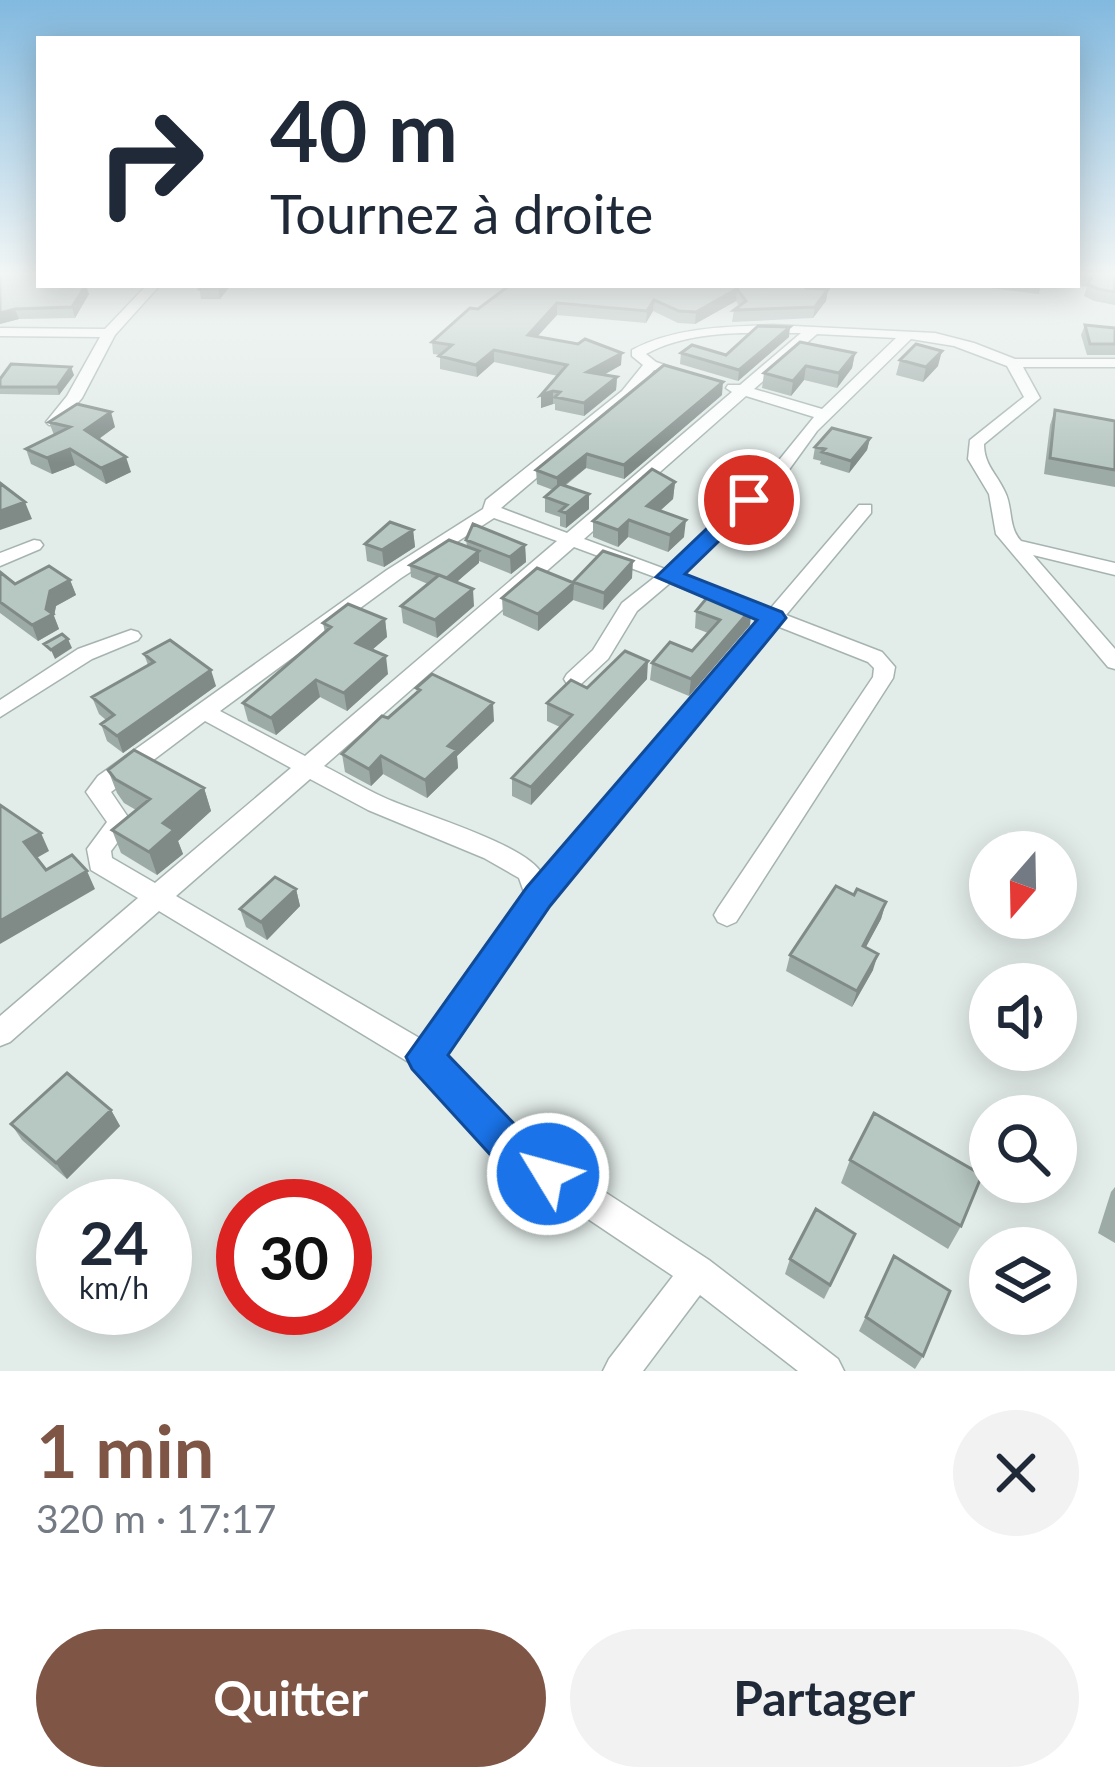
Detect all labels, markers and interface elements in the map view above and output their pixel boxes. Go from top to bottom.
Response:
text: 40 m [270,79,458,180]
icon: right [72,84,228,240]
text: Tournez à droite [270,181,653,246]
pin [698,449,800,551]
icon: arrive [716,467,782,533]
north arrow [969,831,1077,939]
map controls [969,831,1077,1335]
button: sound [969,963,1077,1071]
button: search [969,1095,1077,1203]
position arrow [485,1111,611,1237]
speed limit sign: 30 [216,1179,372,1335]
text: 24 [79,1206,149,1278]
button: layers [969,1227,1077,1335]
text: km/h [79,1269,149,1305]
text: 1 min [36,1407,214,1493]
button: close [953,1410,1079,1536]
text: 320 m · 17:17 [36,1495,276,1541]
button: Quitter [36,1629,546,1767]
button: Partager [570,1629,1079,1767]

